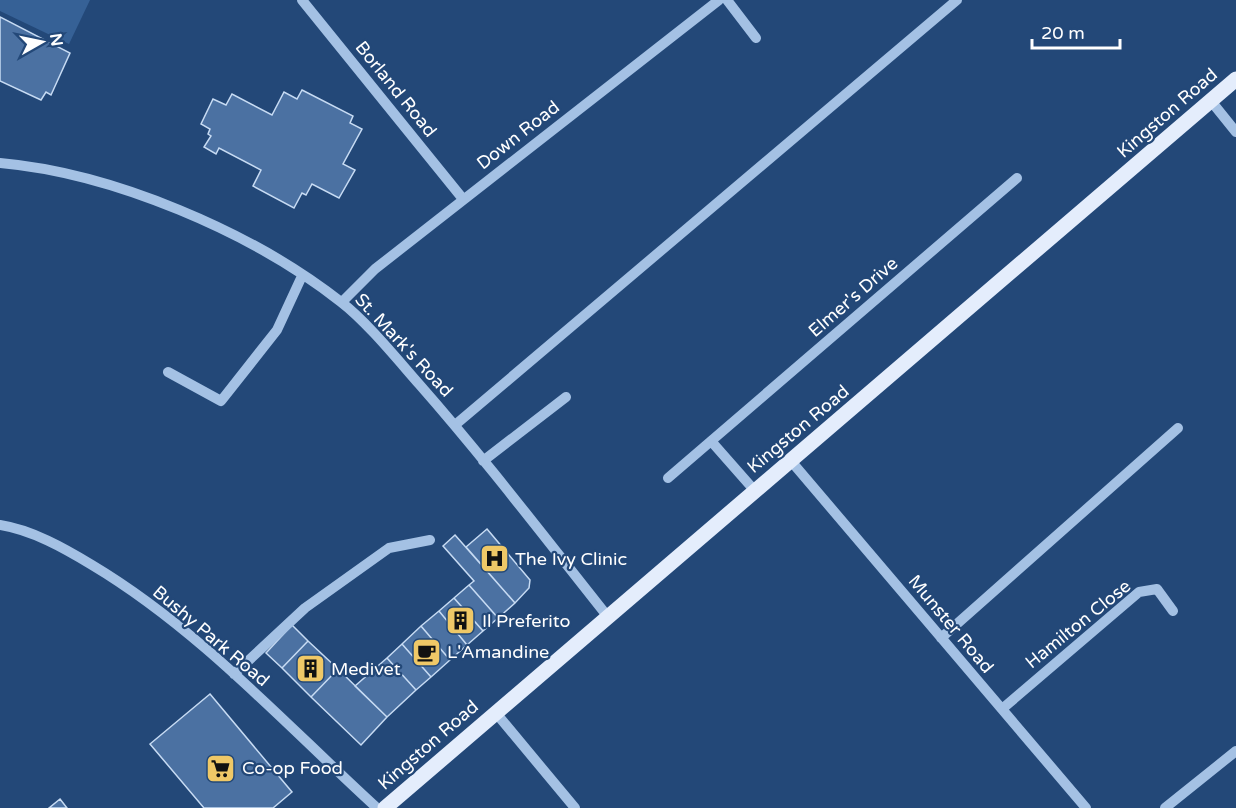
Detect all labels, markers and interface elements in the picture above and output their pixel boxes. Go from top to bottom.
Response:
north arrow [12,12,72,72]
scale bar [1032,12,1120,50]
text: 20 m [1041,22,1085,44]
text: N [45,32,67,48]
street label: Borland Road [351,37,441,141]
street label: Kingston Road [1112,63,1222,163]
street label: Down Road [472,96,564,174]
street label: Elmer's Drive [804,252,902,342]
street label: St. Mark's Road [350,289,458,401]
street label: Kingston Road [743,380,853,478]
hospital icon: The Ivy Clinic [478,543,510,575]
place label: The Ivy Clinic [515,548,627,570]
street label: Munster Road [904,570,998,678]
street label: Hamilton Close [1021,575,1135,673]
street label: Bushy Park Road [148,581,274,691]
building icon: Il Preferito [445,605,477,637]
place label: Il Preferito [482,610,571,632]
cafe icon: L'Amandine [410,636,442,668]
place label: L'Amandine [447,641,549,663]
building icon: Medivet [294,653,326,685]
place label: Medivet [331,658,401,680]
street label: Kingston Road [373,695,483,795]
supermarket icon: Co-op Food [205,752,237,784]
place label: Co-op Food [242,757,343,779]

